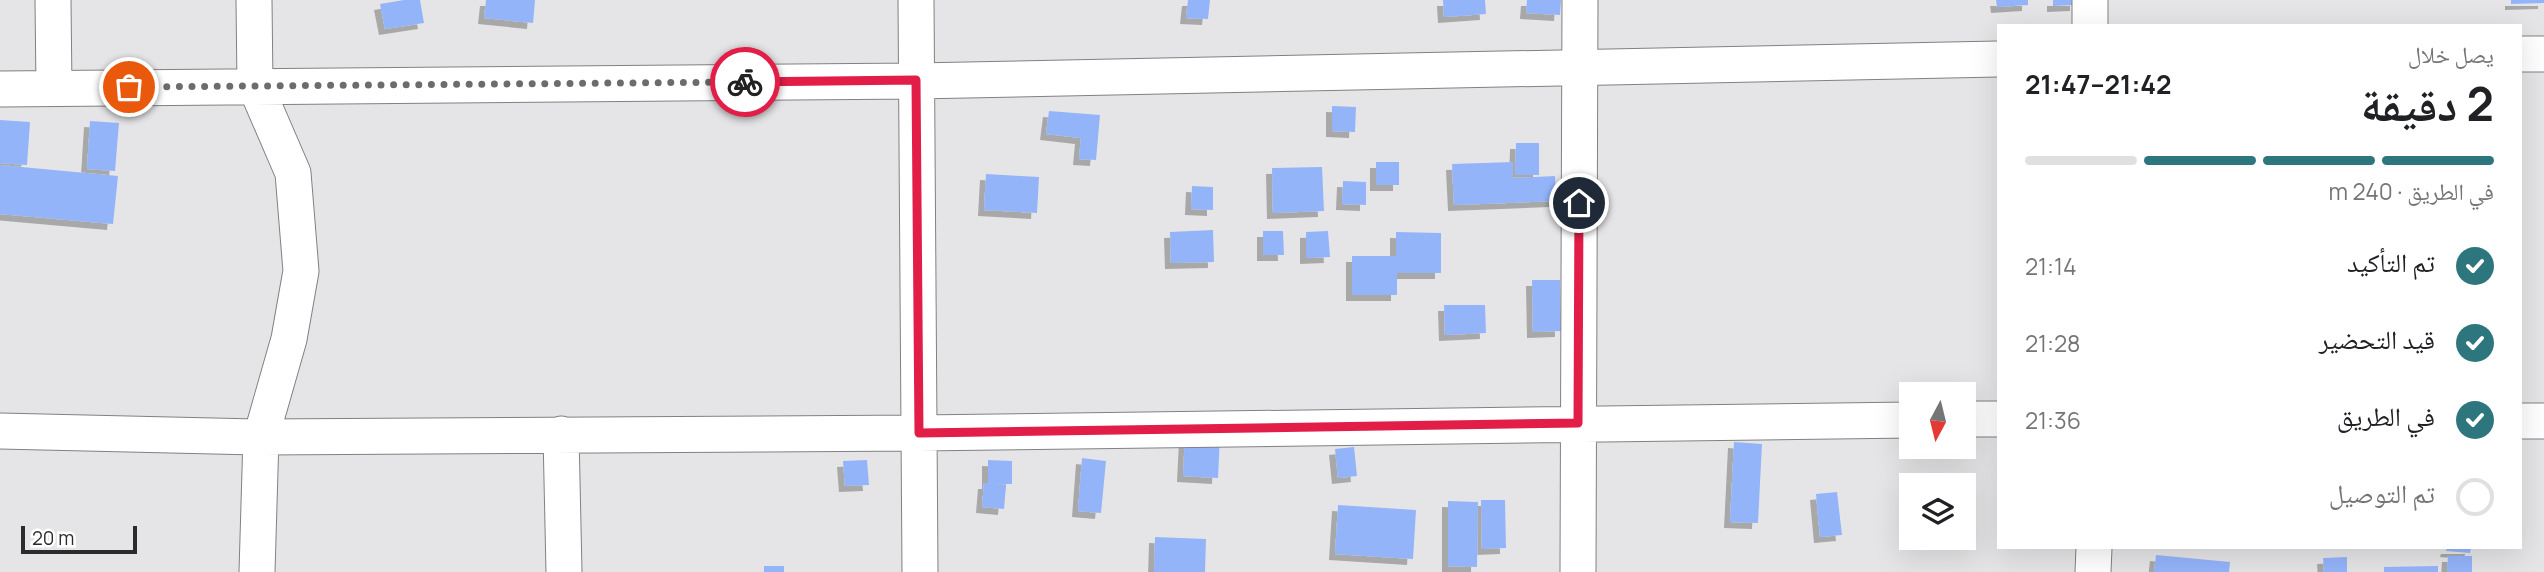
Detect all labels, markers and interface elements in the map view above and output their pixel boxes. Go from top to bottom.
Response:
text: يصل خلال [2408,38,2494,70]
courier [710,47,780,117]
pin [99,57,159,117]
icon: bike [726,63,764,101]
text: 21:42–21:47 [2025,66,2172,102]
icon: bag [110,68,148,106]
text: 2 دقيقة [2361,72,2494,135]
pin [1549,173,1609,233]
text: في الطريق · 240 m [2328,175,2494,207]
icon: home [1560,184,1598,222]
text: تم التأكيد [2347,244,2435,280]
icon: check [2456,247,2494,285]
text: 21:14 [2025,250,2077,282]
text: قيد التحضير [2319,321,2435,357]
icon: check [2456,324,2494,362]
text: 21:28 [2025,327,2080,359]
north arrow [1899,382,1976,458]
map controls [1899,382,1976,550]
text: في الطريق [2337,398,2435,434]
icon: check [2456,401,2494,439]
text: 21:36 [2025,404,2081,436]
button: layers [1899,473,1976,550]
text: تم التوصيل [2329,475,2435,511]
scale bar [21,523,136,555]
text: 20 m [32,525,74,551]

